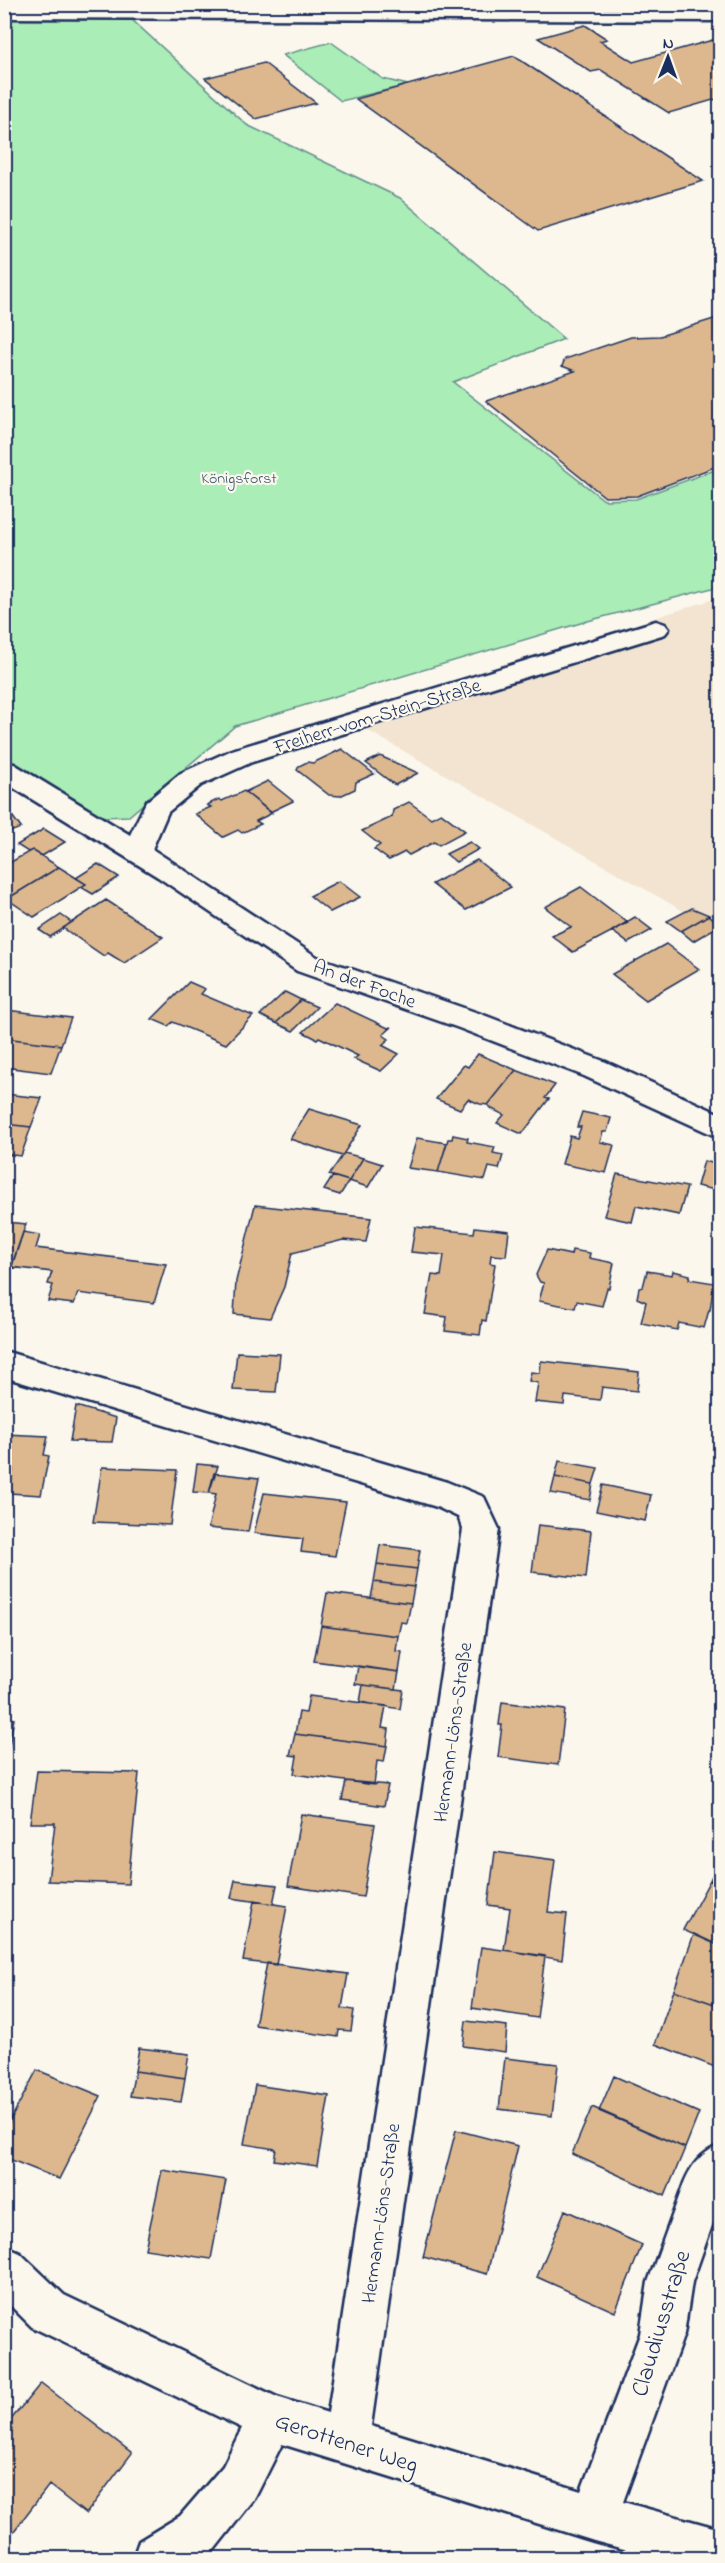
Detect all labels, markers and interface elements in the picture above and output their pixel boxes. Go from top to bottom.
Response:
north arrow [638,27,698,87]
text: N [663,32,674,56]
park label: Königsforst [201,467,277,491]
street label: Freiherr-vom-Stein-Straße [270,672,485,763]
street label: An der Foche [309,953,420,1017]
street label: Hermann-Löns-Straße [427,1640,481,1824]
street label: Hermann-Löns-Straße [355,2121,409,2305]
street label: Claudiusstraße [624,2246,701,2401]
street label: Gerottener Weg [270,2405,422,2484]

